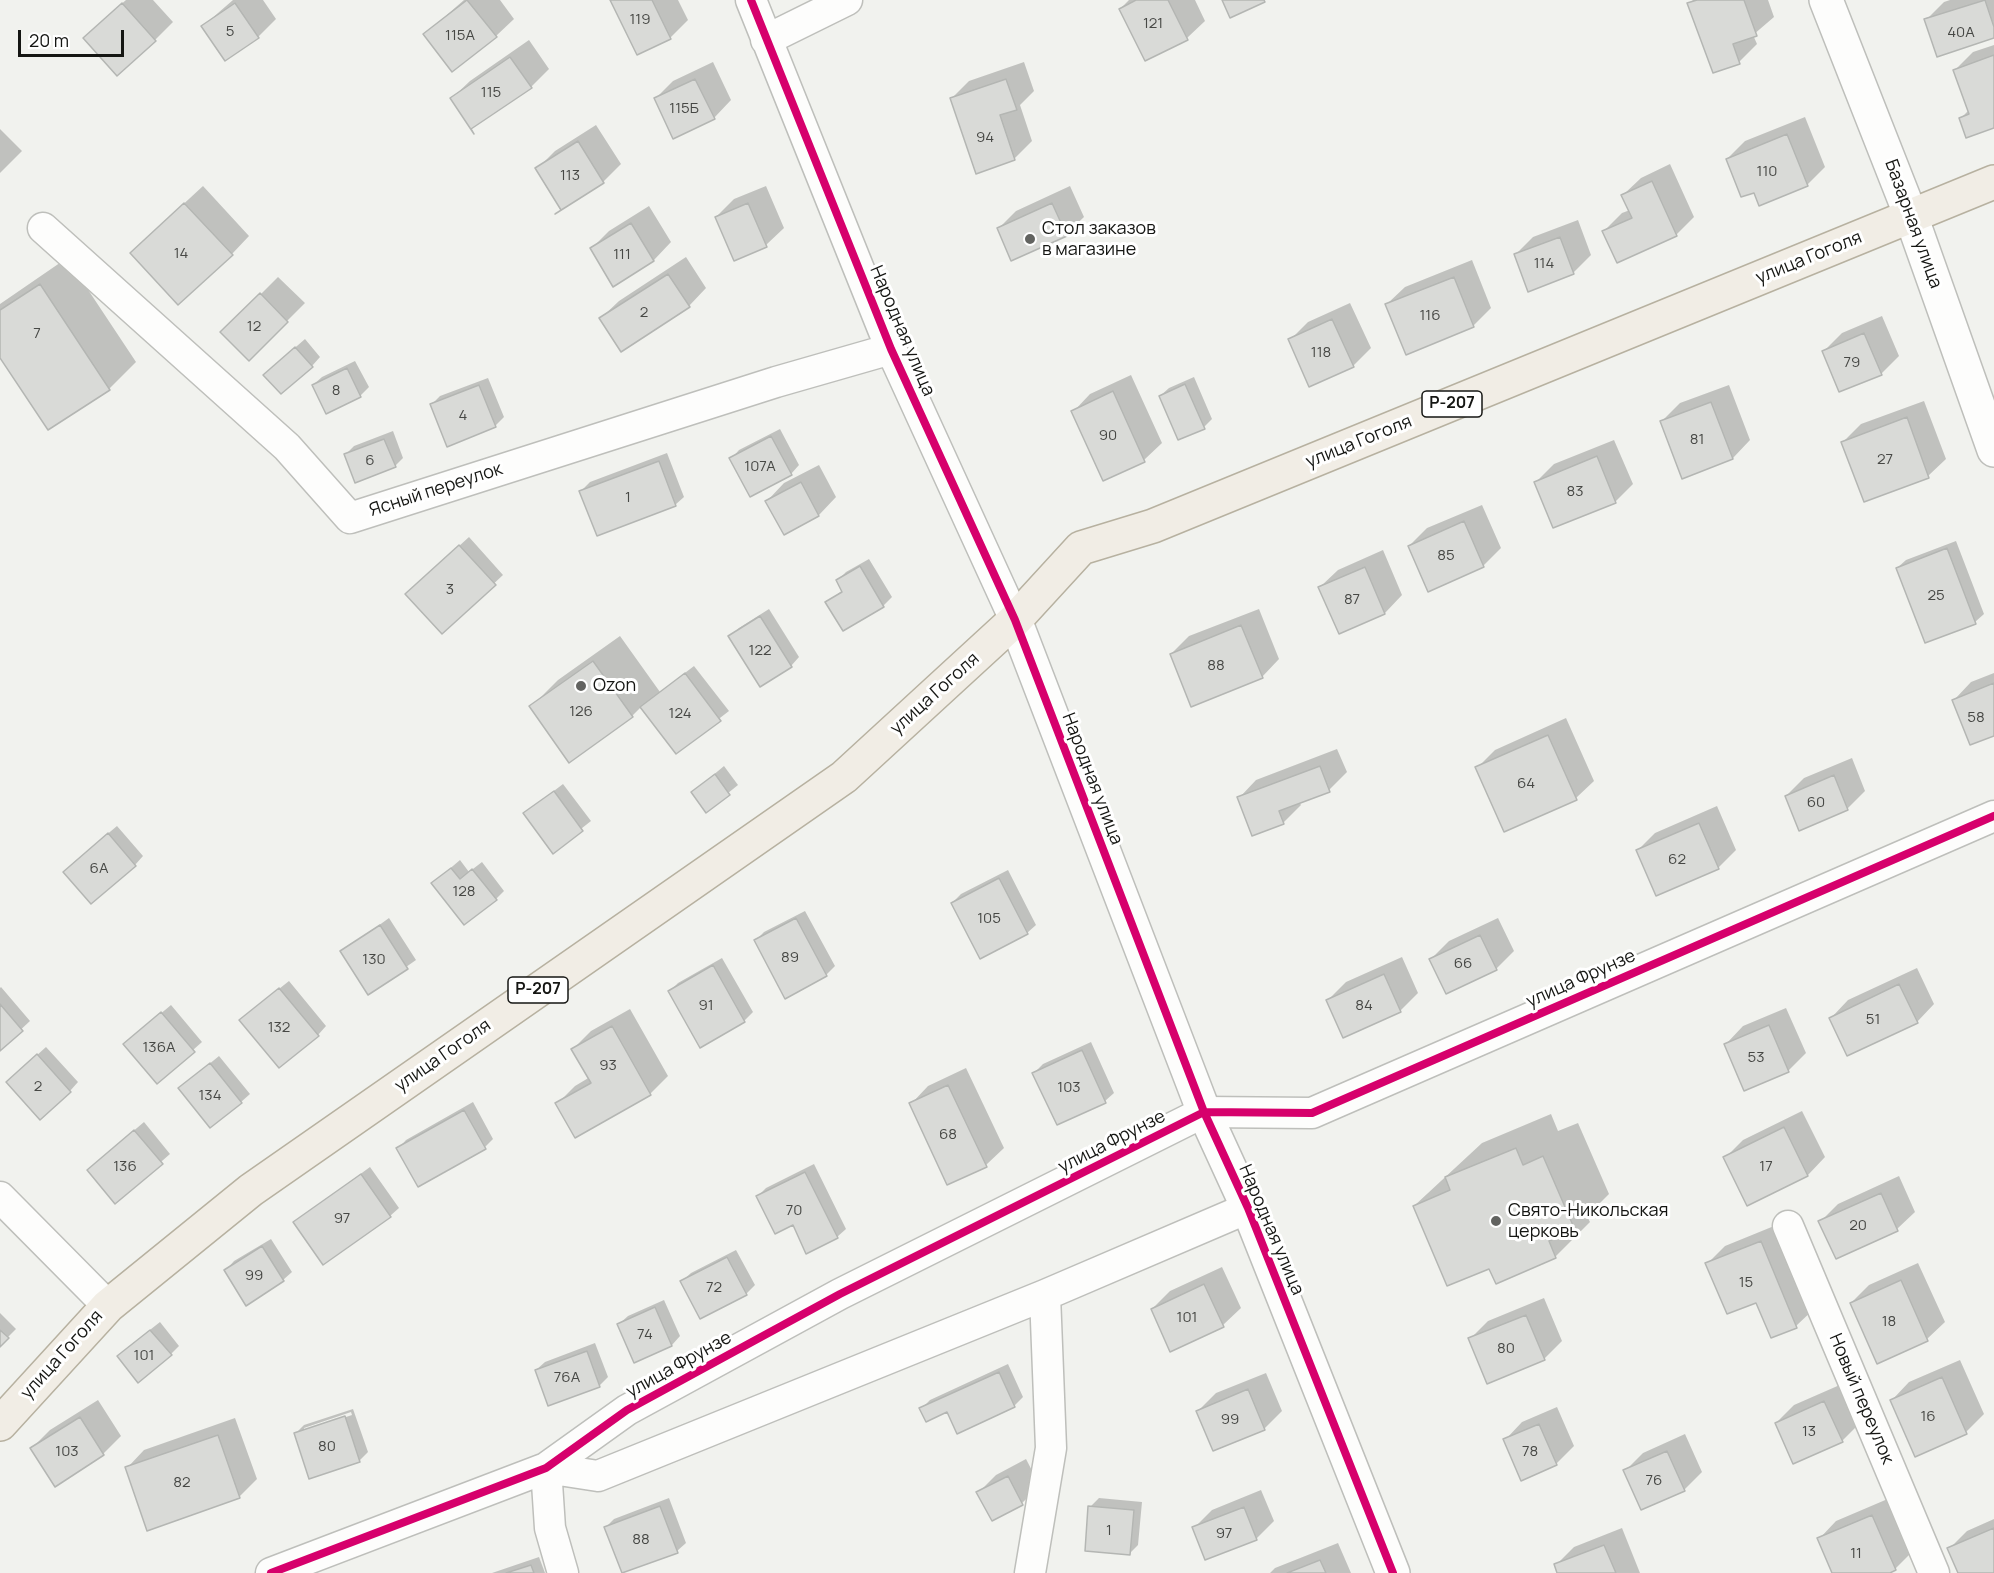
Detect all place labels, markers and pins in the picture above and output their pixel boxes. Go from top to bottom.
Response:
place label: Стол заказов в магазине [1042,218,1156,260]
marker: Стол заказов в магазине [1023,232,1037,246]
place label: Ozon [593,675,636,697]
marker: Ozon [574,679,588,693]
place label: Свято-Никольская церковь [1508,1200,1668,1242]
marker: Свято-Никольская церковь [1489,1214,1503,1228]

